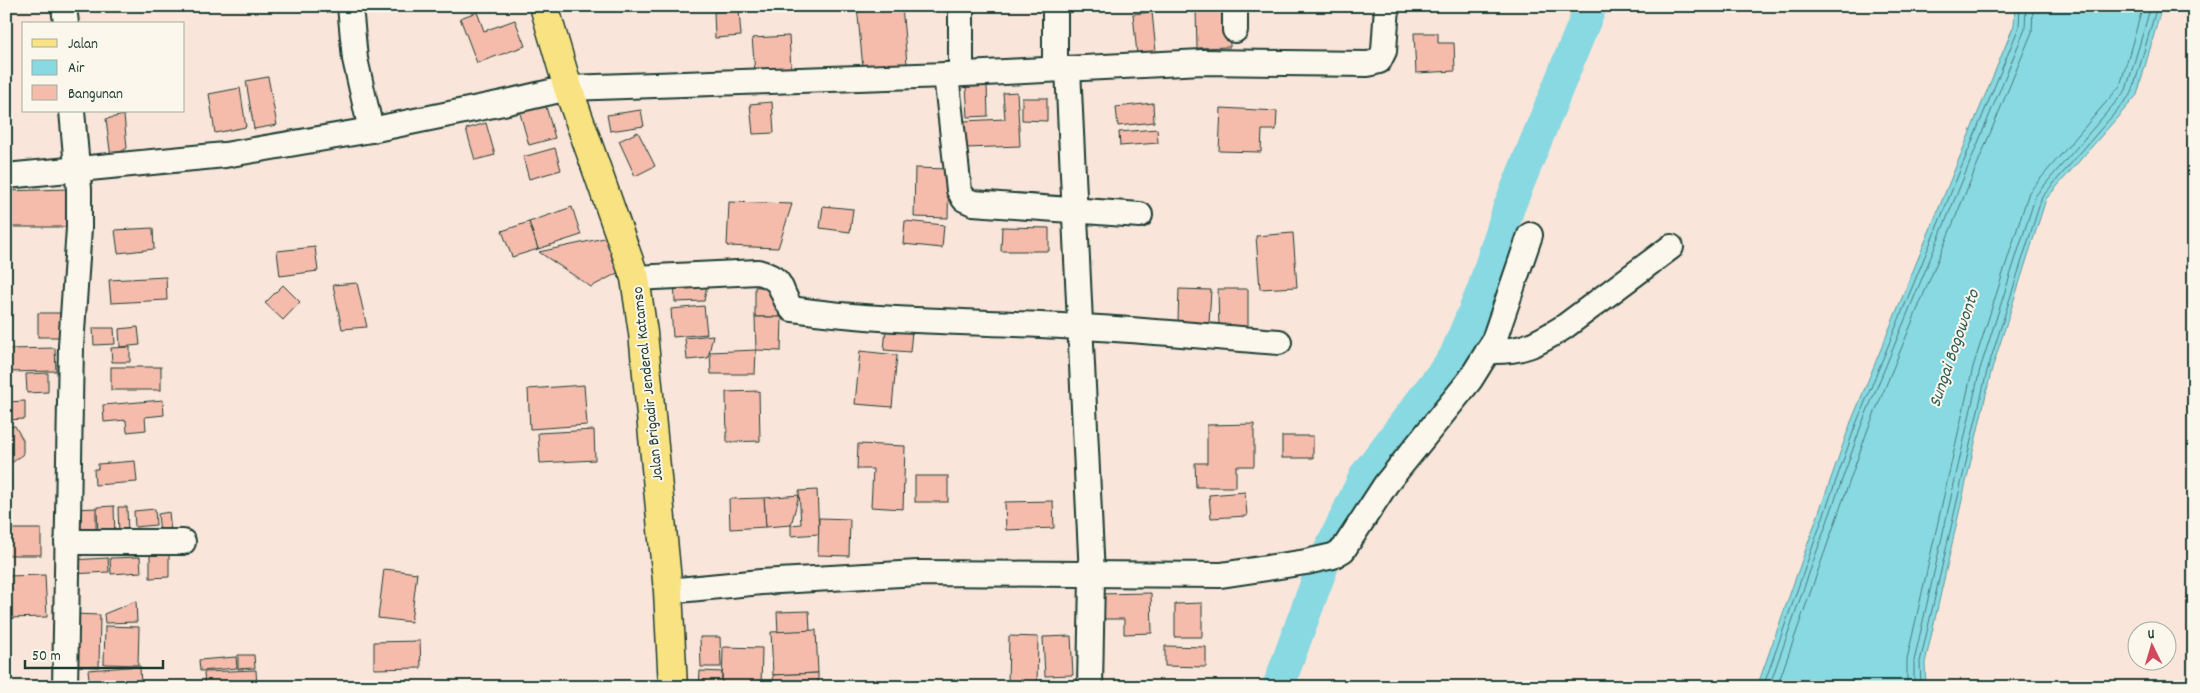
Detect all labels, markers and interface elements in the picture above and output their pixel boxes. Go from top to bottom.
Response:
legend [22,22,185,112]
text: Jalan [68,34,98,56]
text: Air [68,58,85,80]
text: Bangunan [68,84,123,106]
street label: Jalan Brigadir Jenderal Katamso [627,285,670,482]
water label: Sungai Bogowonto [1924,286,1987,411]
north arrow [2128,620,2178,670]
text: U [2147,625,2156,645]
scale bar [25,638,162,670]
text: 50 m [32,646,61,668]

